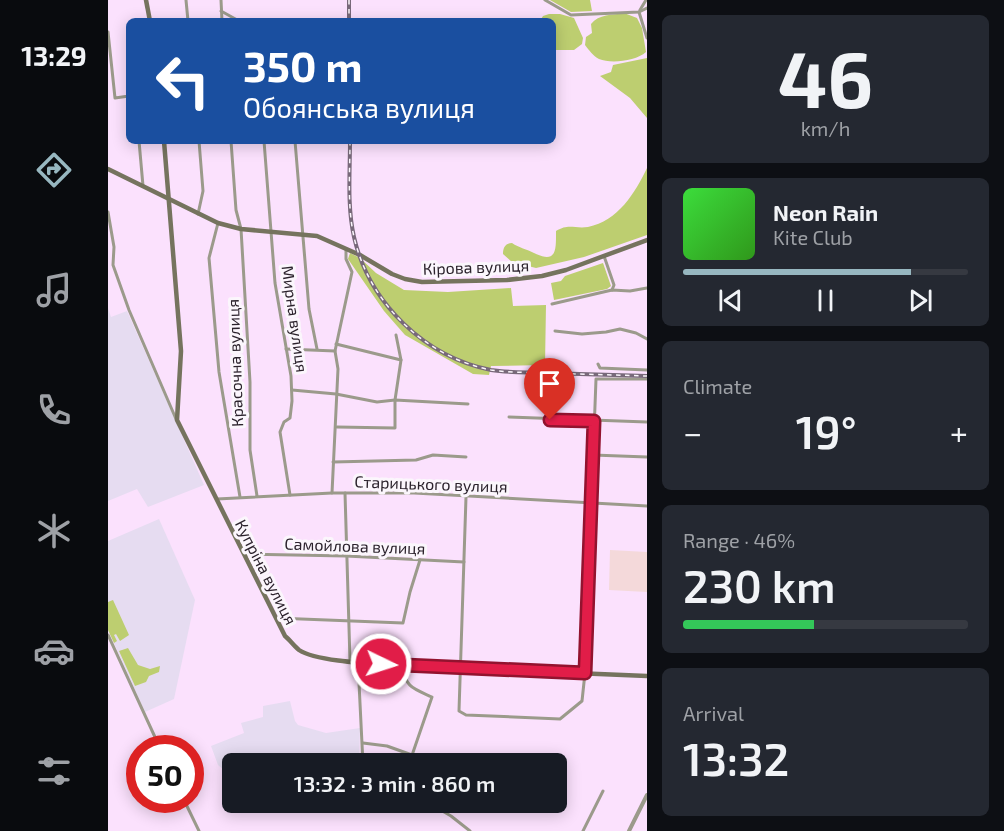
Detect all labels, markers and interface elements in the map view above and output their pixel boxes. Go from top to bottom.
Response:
text: 46 [778,30,873,124]
text: 13:29 [21,39,87,71]
text: 350 m [243,40,363,90]
icon: left [144,42,222,120]
text: Обоянська вулиця [243,91,475,123]
text: km/h [801,116,850,140]
icon: directions [33,149,75,191]
text: Neon Rain [773,199,878,225]
text: Kite Club [773,225,853,249]
street label: Кірова вулиця [422,255,530,279]
street label: Мирна вулиця [278,264,312,374]
icon: music [33,269,75,311]
icon: previous [714,284,747,317]
icon: pause [809,284,842,317]
icon: next [904,284,937,317]
street label: Красочна вулиця [223,299,247,427]
pin [524,358,575,420]
icon: arrive [533,367,566,400]
text: Climate [683,374,752,398]
icon: phone [33,389,75,431]
text: 19° [796,404,856,458]
text: − [683,412,702,452]
text: + [950,412,968,452]
street label: Старицького вулиця [354,471,508,497]
icon: climate [33,510,75,552]
street label: Купріна вулиця [231,516,301,628]
text: Range · 46% [683,528,795,552]
street label: Самойлова вулиця [284,534,426,558]
text: 230 km [683,558,836,612]
icon: car [33,630,75,672]
position arrow [349,632,413,696]
text: Arrival [683,701,744,725]
text: 13:32 [683,731,789,785]
speed limit sign: 50 [126,735,204,813]
icon: filters [33,750,75,792]
text: 13:32 · 3 min · 860 m [294,770,495,796]

